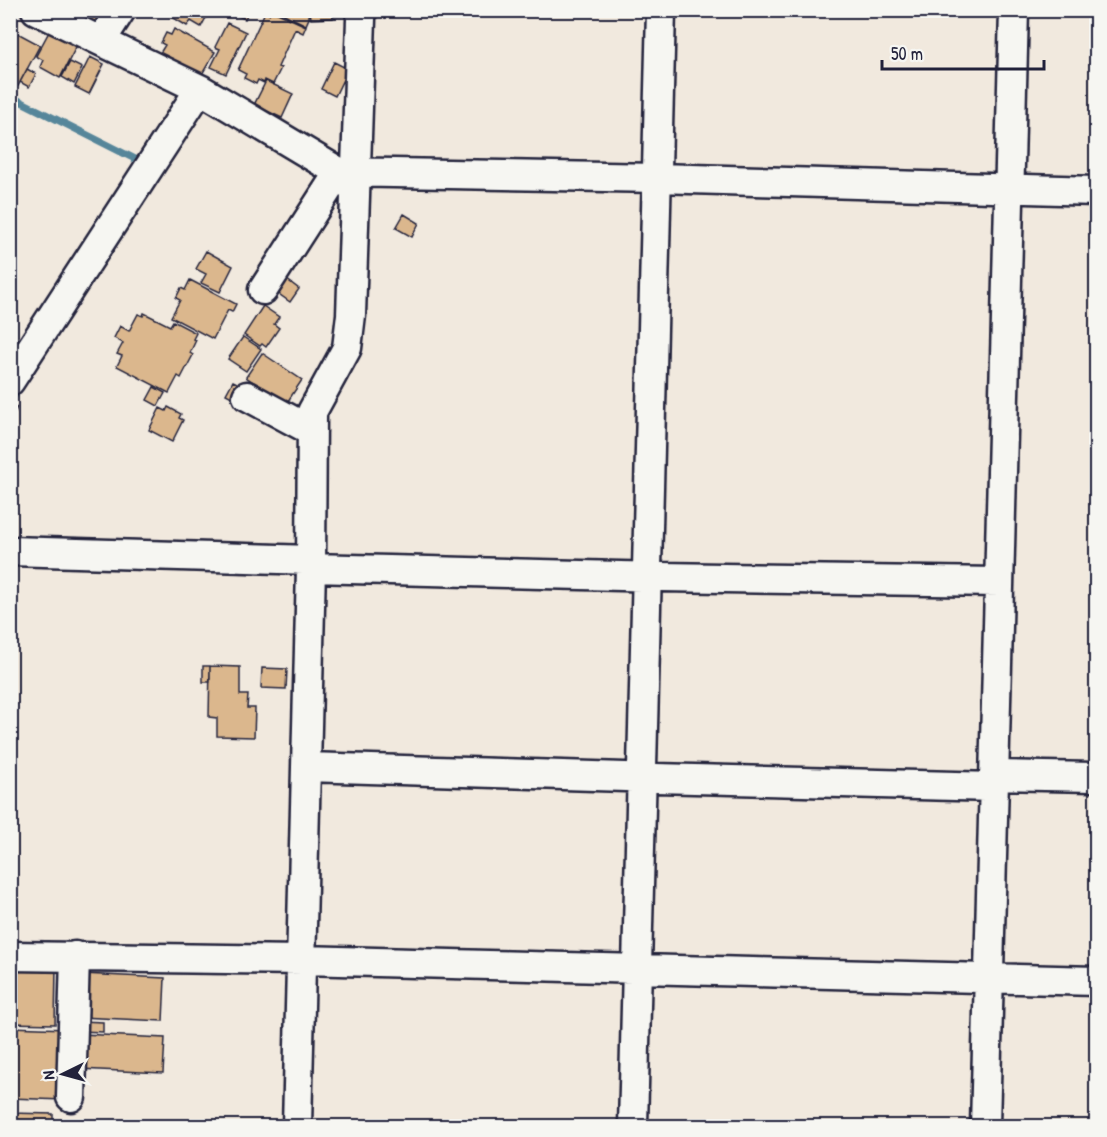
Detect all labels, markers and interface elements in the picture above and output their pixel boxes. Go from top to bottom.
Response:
scale bar [882,33,1044,71]
text: 50 m [891,41,923,66]
north arrow [33,1044,93,1104]
text: N [37,1070,59,1081]

